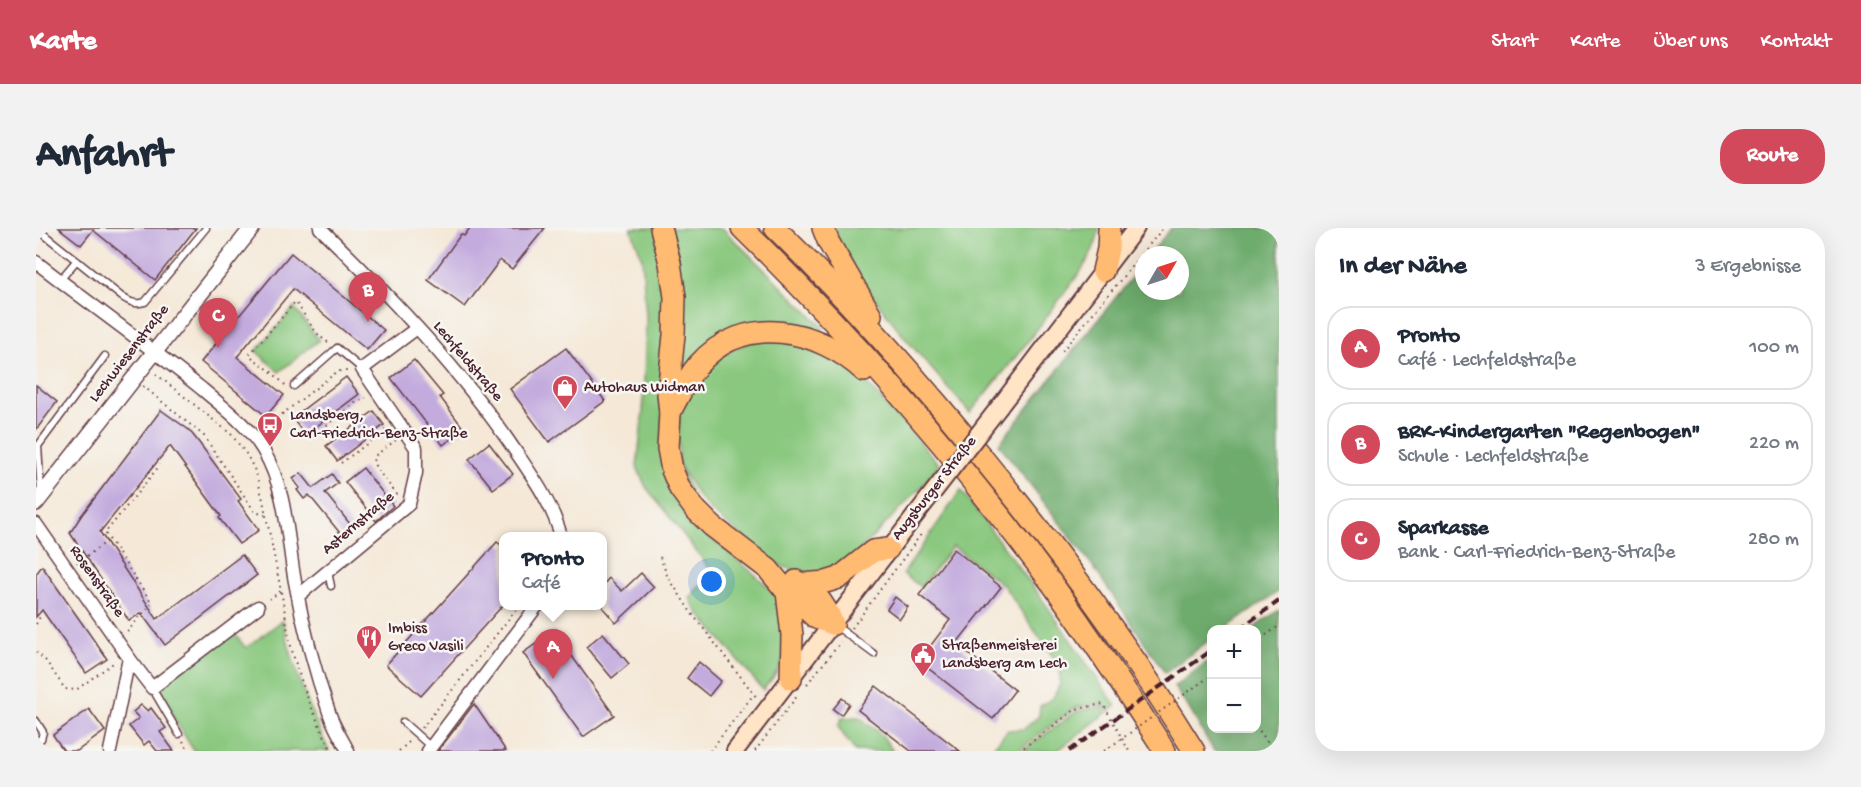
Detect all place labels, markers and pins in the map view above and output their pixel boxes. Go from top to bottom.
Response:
pin: B [348,272,388,322]
pin: C [198,298,237,348]
shop icon: Autohaus Widman [550,373,580,411]
place label: Autohaus Widman [584,379,705,398]
place label: Landsberg, Carl-Friedrich-Benz-Straße [290,407,468,444]
bus stop icon: Landsberg, Carl-Friedrich-Benz-Straße [255,410,285,448]
place label: Imbiss Greco Vasili [388,620,464,657]
restaurant icon: Imbiss Greco Vasili [354,623,384,661]
pin: A [534,630,572,679]
place label: Straßenmeisterei Landsberg am Lech [942,637,1067,674]
public building icon: Straßenmeisterei Landsberg am Lech [908,640,938,678]

